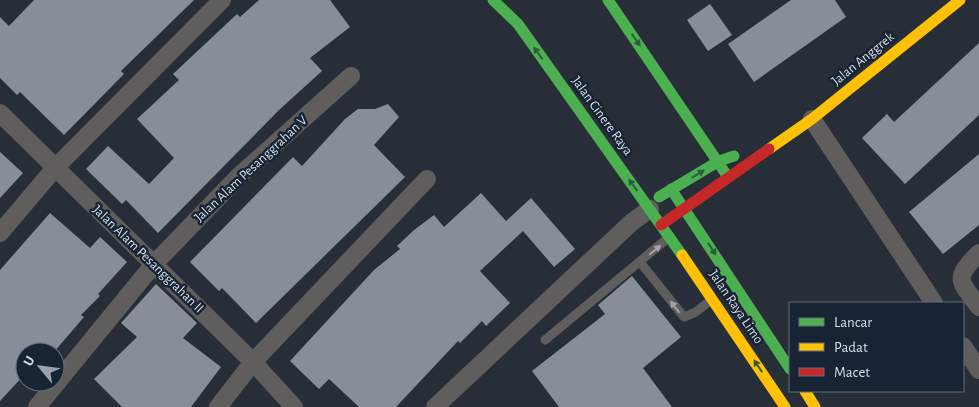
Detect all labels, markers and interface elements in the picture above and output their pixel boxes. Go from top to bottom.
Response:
street label: Jalan Anggrek [829,29,897,88]
one-way arrow [631,33,641,47]
one-way arrow [533,47,544,60]
street label: Jalan Cinere Raya [569,74,635,158]
street label: Jalan Alam Pesanggrahan V [192,113,310,225]
one-way arrow [691,169,704,178]
one-way arrow [628,178,638,192]
street label: Jalan Alam Pesanggrahan II [90,202,206,316]
one-way arrow [707,242,717,256]
one-way arrow [649,245,661,256]
street label: Jalan Raya Limo [706,268,766,346]
one-way arrow [669,301,680,314]
legend [789,302,964,392]
text: Lancar [834,315,872,330]
text: Padat [834,340,868,355]
north arrow [15,342,65,392]
text: U [21,354,38,368]
one-way arrow [753,360,763,373]
text: Macet [834,365,870,380]

